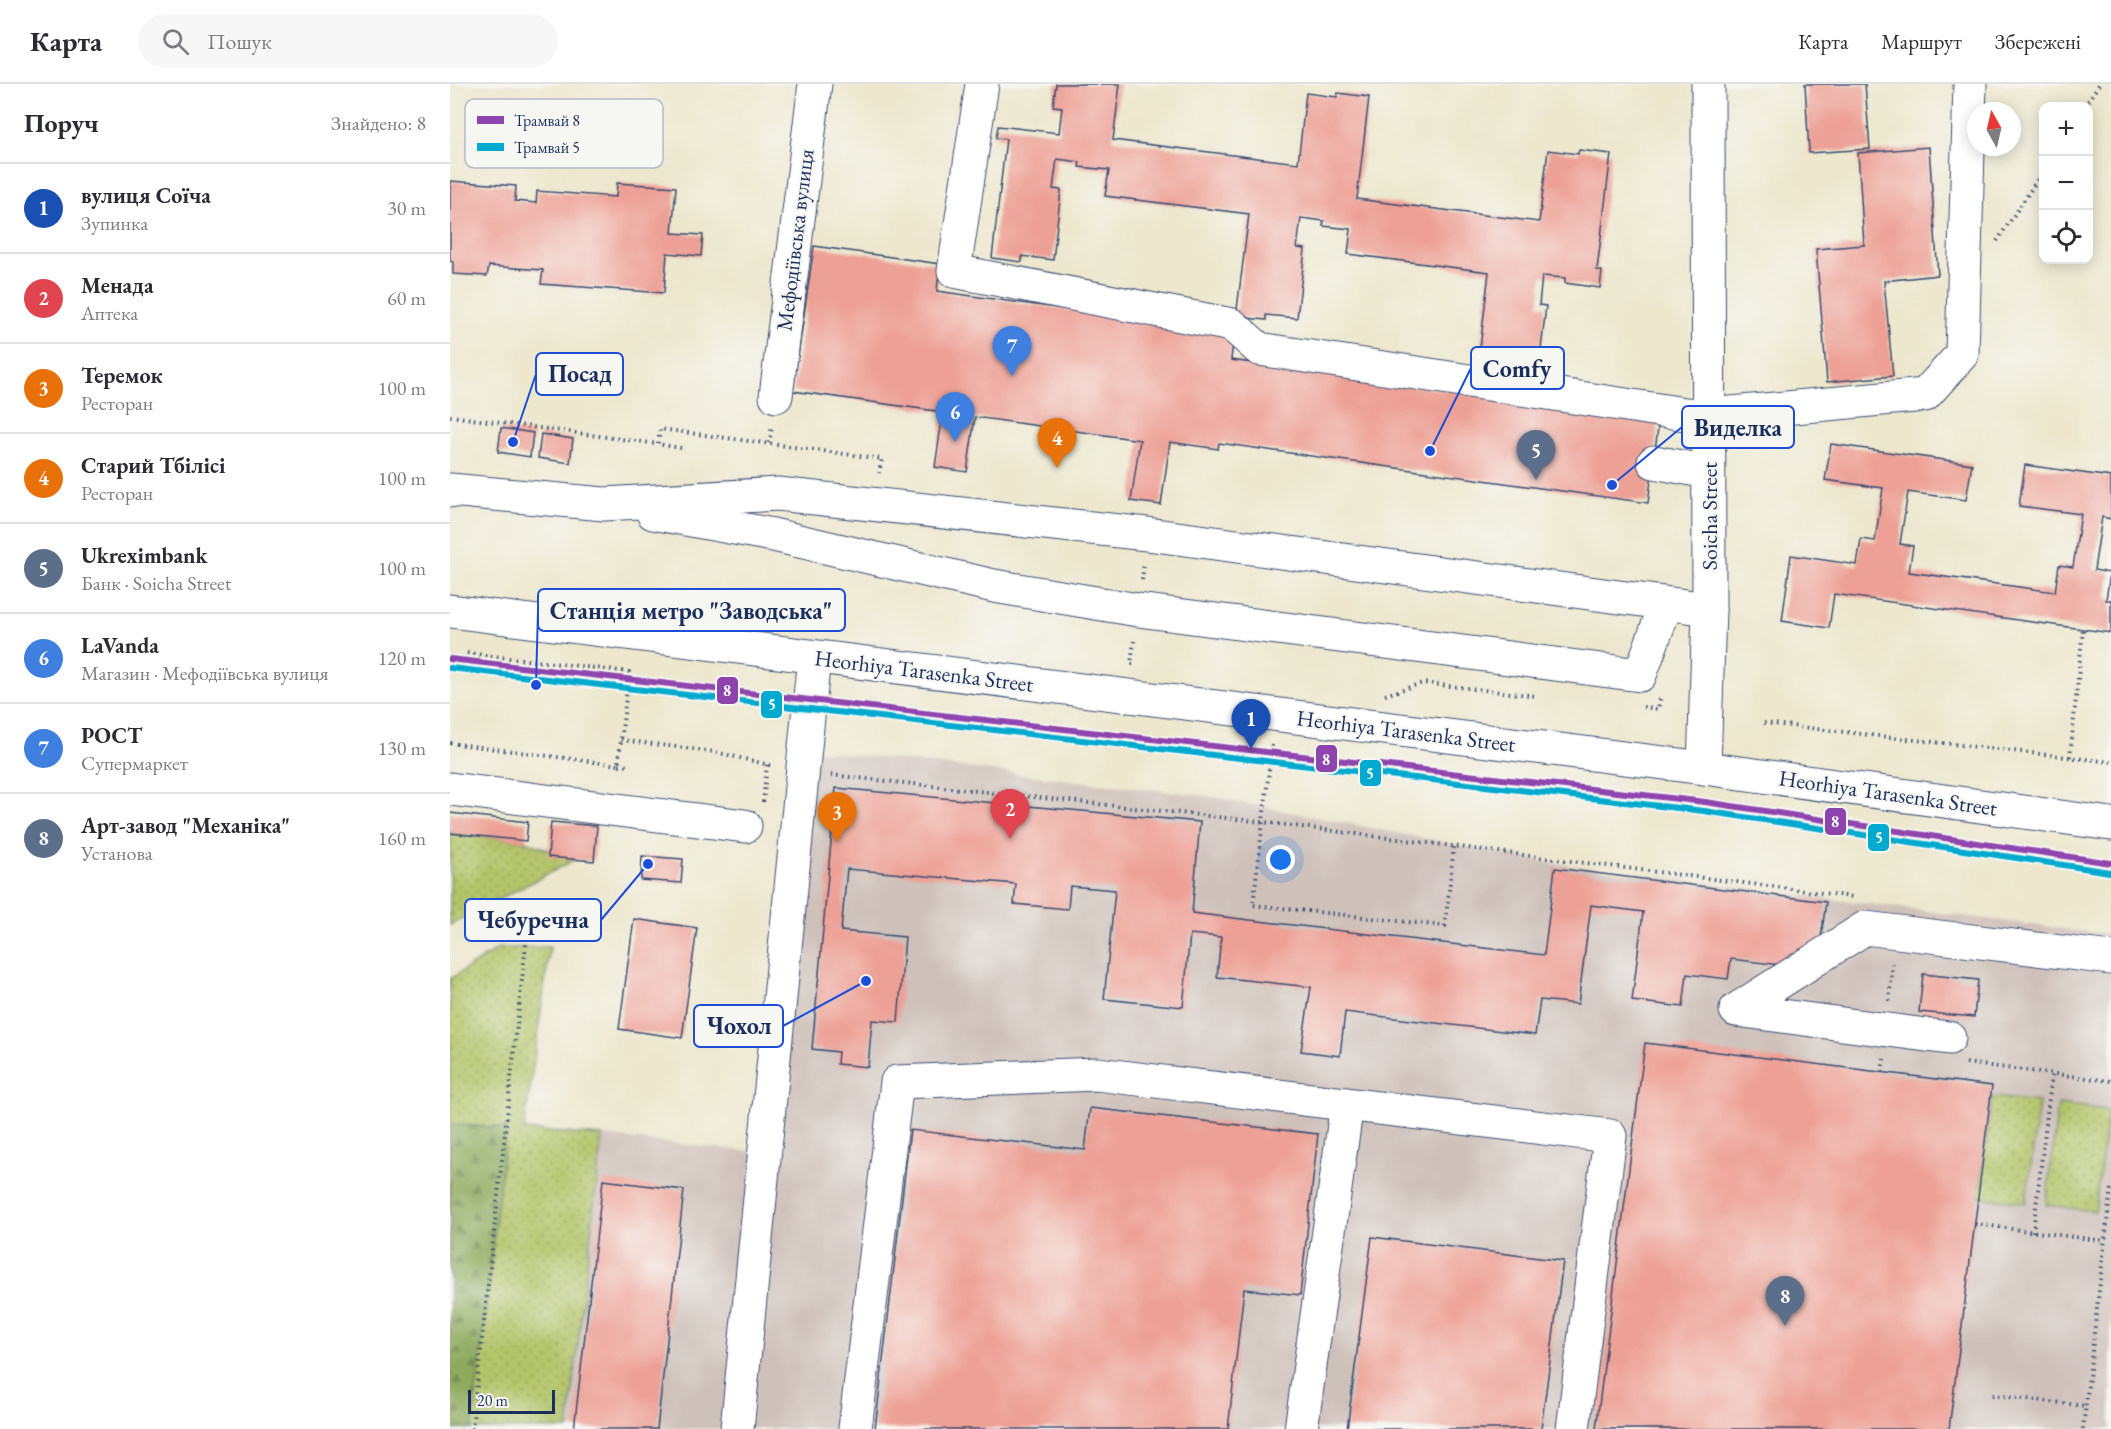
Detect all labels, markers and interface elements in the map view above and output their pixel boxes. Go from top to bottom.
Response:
search box [138,14,558,68]
text: Карта [30,23,102,59]
icon: search [159,25,192,58]
text: Пошук [207,27,272,56]
text: Карта [1798,28,1848,55]
text: Маршрут [1881,28,1962,55]
text: Збережені [1995,28,2081,55]
legend [465,99,663,168]
north arrow [1967,102,2021,156]
map controls [2039,102,2093,264]
button: + [2039,102,2093,156]
text: Поруч [24,106,99,140]
text: Знайдено: 8 [331,110,426,136]
text: Трамвай 8 [514,110,580,131]
text: Трамвай 5 [514,137,580,158]
street label: Мефодіївська вулиця [769,147,821,333]
button: − [2039,156,2093,210]
text: вулиця Соїча [81,181,211,210]
text: 1 [38,195,49,221]
text: 30 m [387,195,426,221]
text: Зупинка [81,210,148,236]
button: locate [2039,210,2093,264]
text: Менада [81,271,154,300]
text: 2 [38,285,49,311]
text: 60 m [387,285,426,311]
text: Аптека [81,300,138,326]
pin: 7 [992,326,1032,376]
callout: Comfy [1471,347,1564,389]
callout: Посад [536,353,623,395]
text: Comfy [1483,353,1552,385]
text: Посад [548,358,612,389]
text: Теремок [81,361,163,390]
text: 3 [38,375,49,401]
text: 100 m [378,375,426,401]
text: Ресторан [81,390,153,416]
pin: 6 [936,392,974,442]
callout: Виделка [1682,406,1794,448]
text: Виделка [1694,412,1782,443]
pin: 4 [1038,418,1076,468]
pin: 5 [1516,430,1556,480]
text: Старий Тбілісі [81,451,226,480]
street label: Soicha Street [1695,462,1724,570]
text: 4 [38,465,49,491]
text: 100 m [378,465,426,491]
text: Ресторан [81,480,153,506]
text: Ukreximbank [81,541,207,570]
text: 5 [38,555,49,581]
text: 100 m [378,555,426,581]
text: Банк · Soicha Street [81,570,231,596]
callout: Станція метро "Заводська" [538,589,845,631]
text: Станція метро "Заводська" [550,595,832,626]
text: LaVanda [81,631,159,660]
street label: Heorhiya Tarasenka Street [813,643,1035,699]
text: 6 [38,645,49,671]
text: 120 m [378,645,426,671]
text: Магазин · Мефодіївська вулиця [81,660,328,686]
line badge: 8 [716,676,739,705]
text: 8 [723,680,731,701]
line badge: 5 [760,690,783,719]
text: 5 [768,694,776,715]
pin: 1 [1232,700,1270,749]
street label: Heorhiya Tarasenka Street [1295,703,1517,759]
text: РОСТ [81,721,142,750]
text: 7 [38,735,49,761]
text: 130 m [378,735,426,761]
line badge: 8 [1315,744,1338,773]
text: 8 [1322,749,1330,770]
text: Супермаркет [81,750,188,776]
line badge: 5 [1359,759,1382,787]
text: 5 [1366,763,1374,784]
street label: Heorhiya Tarasenka Street [1777,763,1999,823]
pin: 2 [990,790,1030,839]
pin: 3 [818,792,856,842]
line badge: 8 [1824,807,1847,836]
text: Арт-завод "Механіка" [81,811,290,840]
text: 8 [1831,811,1839,832]
line badge: 5 [1867,823,1890,852]
text: 8 [38,825,49,851]
text: 160 m [378,825,426,851]
text: 5 [1875,827,1883,848]
text: Установа [81,840,153,866]
your location [1266,845,1295,874]
callout: Чебуречна [465,899,601,941]
text: Чебуречна [477,904,589,936]
callout: Чохол [694,1005,783,1047]
text: Чохол [706,1010,772,1041]
pin: 8 [1766,1276,1804,1326]
scale bar [468,1387,555,1414]
text: 20 m [477,1390,508,1411]

